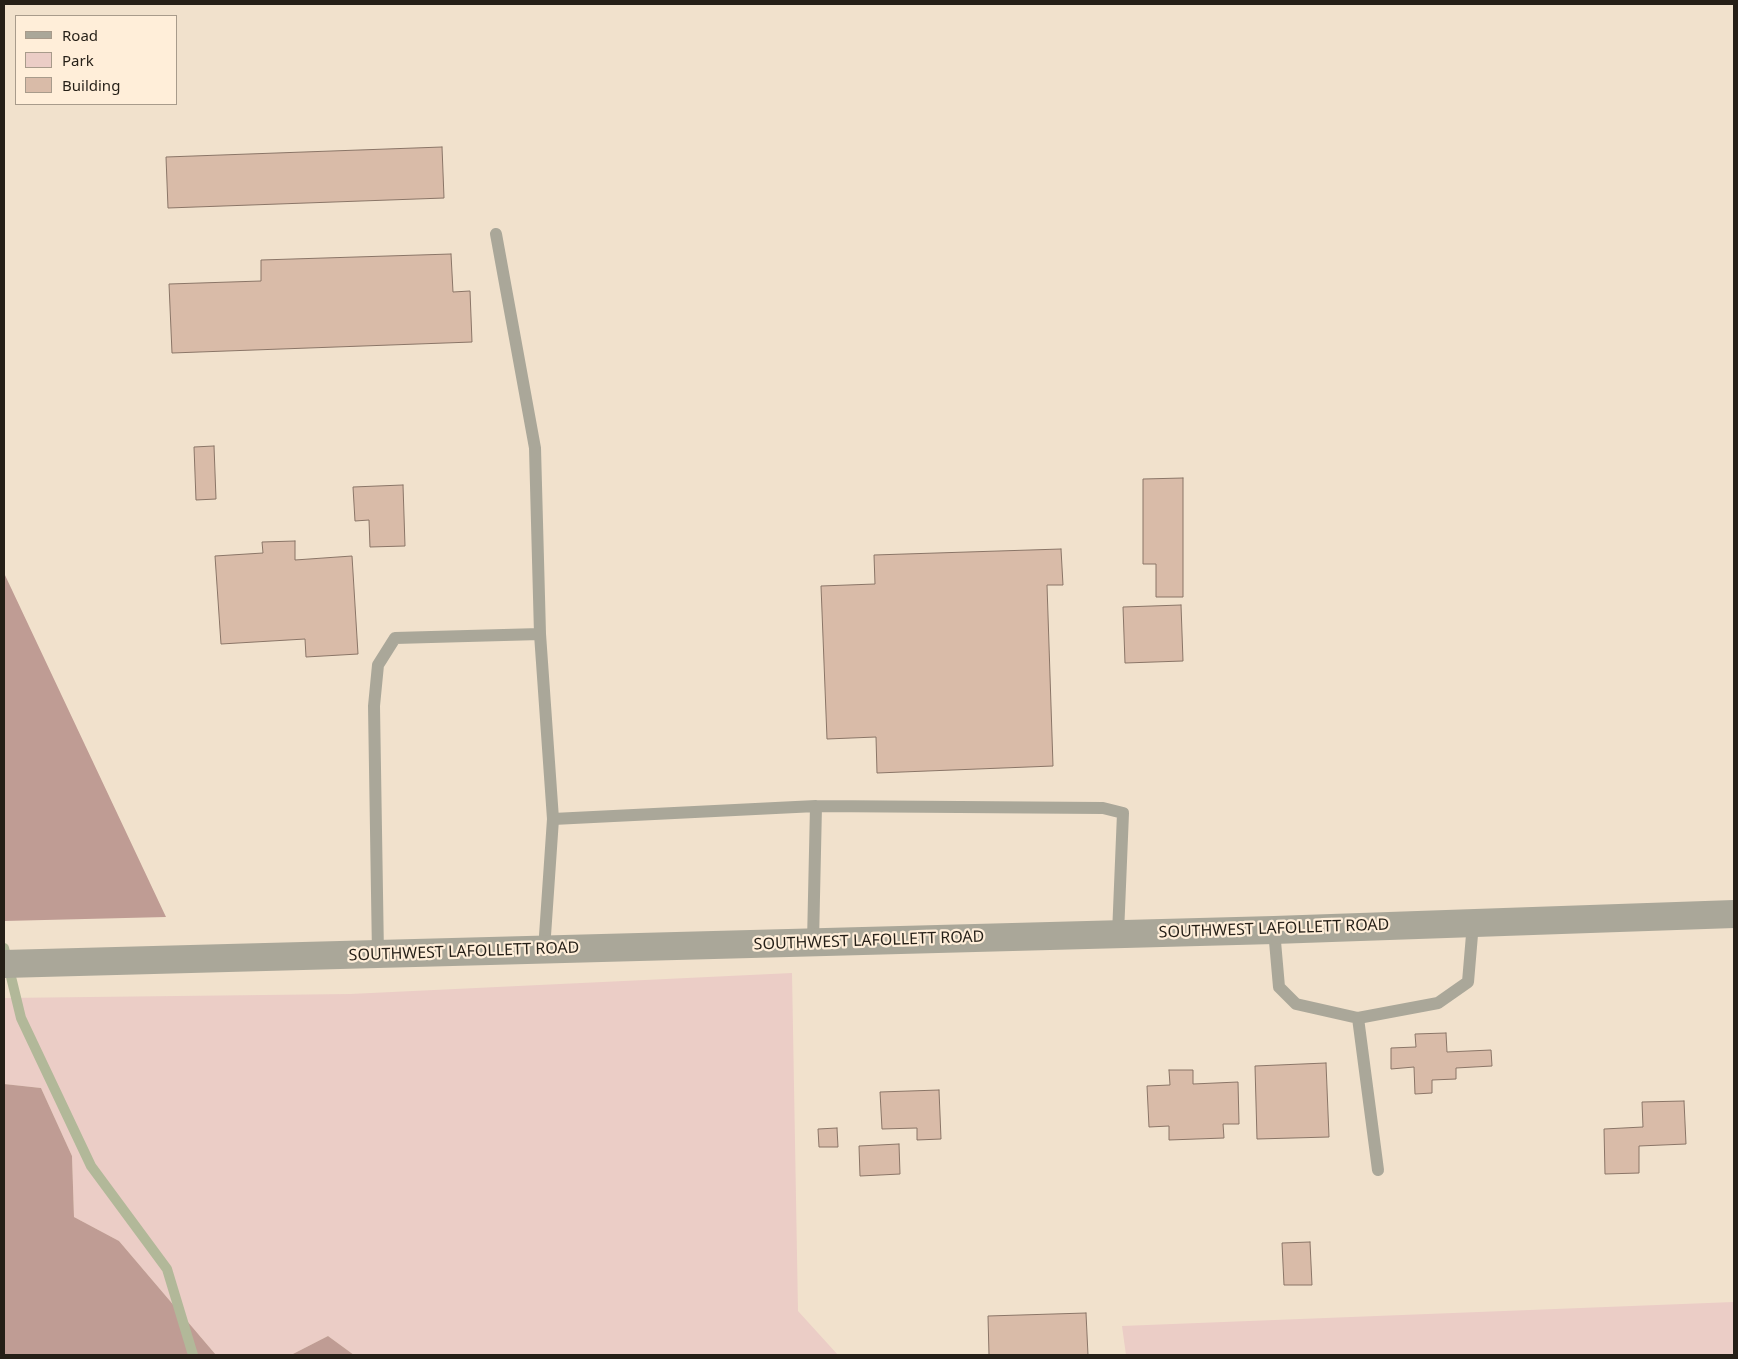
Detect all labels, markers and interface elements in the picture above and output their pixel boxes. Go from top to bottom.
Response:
legend [15,15,178,105]
text: Road [62,25,98,45]
text: Park [62,50,94,70]
text: Building [62,75,120,95]
street label: SOUTHWEST LAFOLLETT ROAD [1158,915,1390,943]
street label: SOUTHWEST LAFOLLETT ROAD [753,927,985,955]
street label: SOUTHWEST LAFOLLETT ROAD [348,938,580,966]

